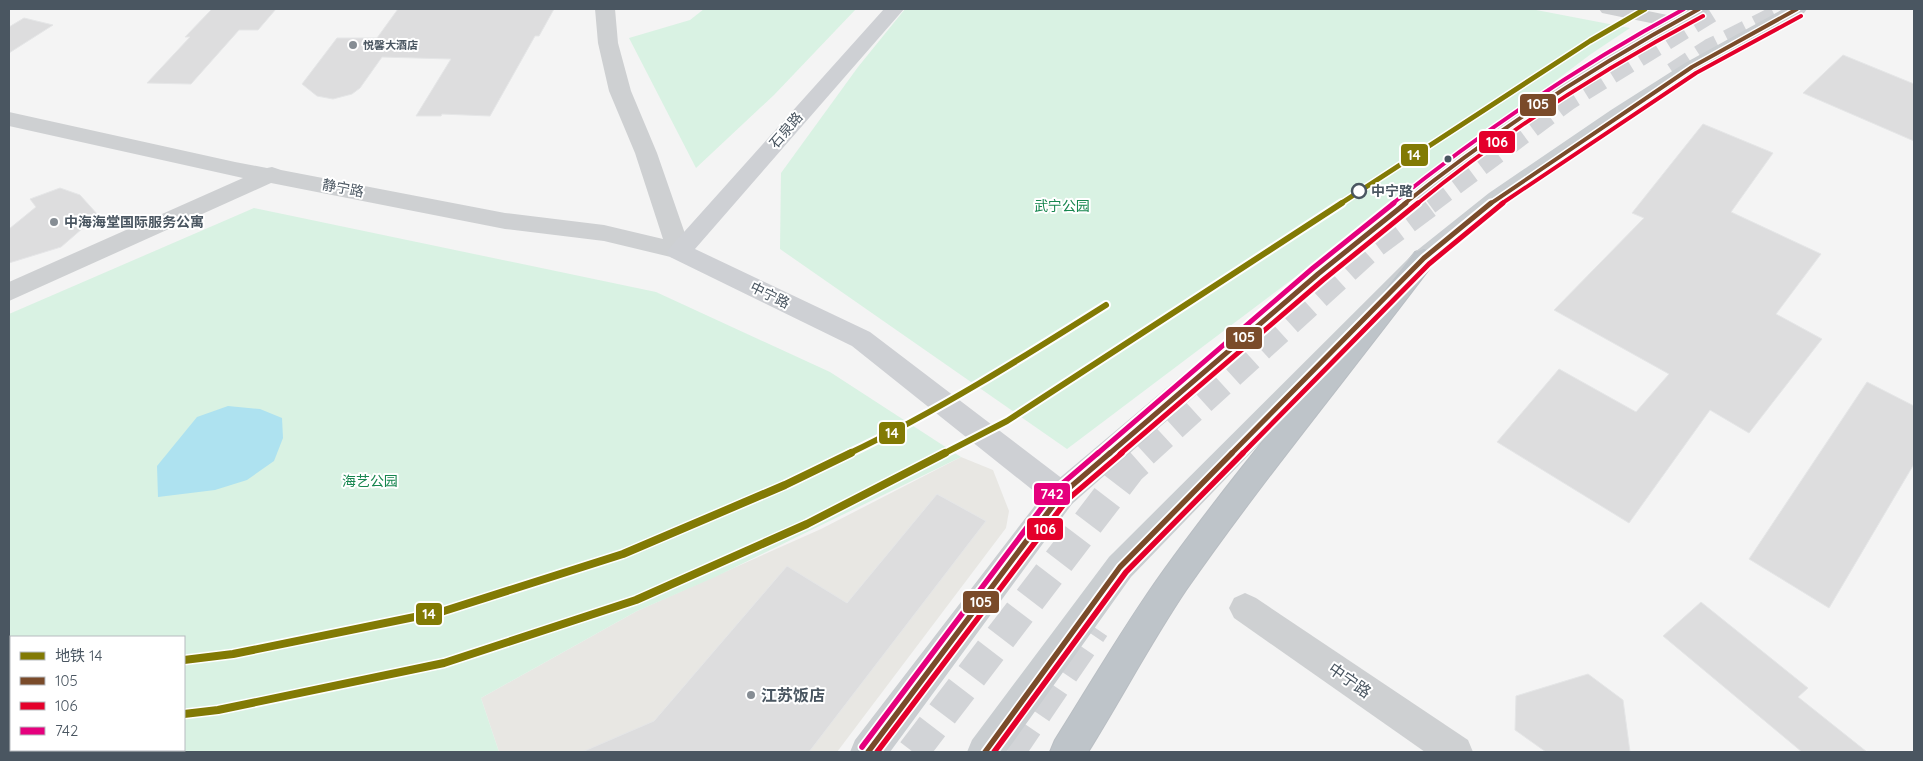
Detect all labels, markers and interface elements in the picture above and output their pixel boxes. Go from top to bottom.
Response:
place label: 悦馨大酒店 [363,38,418,52]
marker: 悦馨大酒店 [347,39,359,51]
line badge: 105 [1519,93,1557,117]
text: 105 [1527,95,1549,113]
street label: 石泉路 [765,108,807,152]
line badge: 106 [1478,130,1516,154]
text: 106 [1486,133,1508,151]
line badge: 14 [1400,143,1429,167]
text: 14 [1407,146,1421,164]
unlabelled marker [1443,154,1453,164]
street label: 静宁路 [321,175,365,201]
place label: 中宁路 [1371,182,1413,200]
marker: 中宁路 [1351,183,1367,199]
park label: 武宁公园 [1034,197,1090,215]
place label: 中海海堂国际服务公寓 [64,213,204,231]
marker: 中海海堂国际服务公寓 [48,216,60,228]
street label: 中宁路 [747,278,793,312]
line badge: 105 [1225,326,1263,350]
text: 105 [1233,328,1255,346]
line badge: 14 [878,421,906,445]
text: 14 [885,424,899,442]
park label: 海艺公园 [342,472,398,490]
line badge: 742 [1033,482,1071,506]
text: 742 [1040,485,1064,503]
line badge: 106 [1026,517,1064,541]
text: 106 [1034,520,1056,538]
line badge: 105 [962,590,1000,614]
text: 105 [970,593,992,611]
line badge: 14 [415,602,443,626]
text: 14 [422,605,436,623]
legend [10,636,185,751]
text: 地铁 14 [55,646,102,665]
street label: 中宁路 [1325,658,1375,702]
text: 105 [55,671,78,690]
place label: 江苏饭店 [761,685,825,705]
marker: 江苏饭店 [745,689,757,701]
text: 106 [55,696,78,715]
text: 742 [55,721,78,740]

